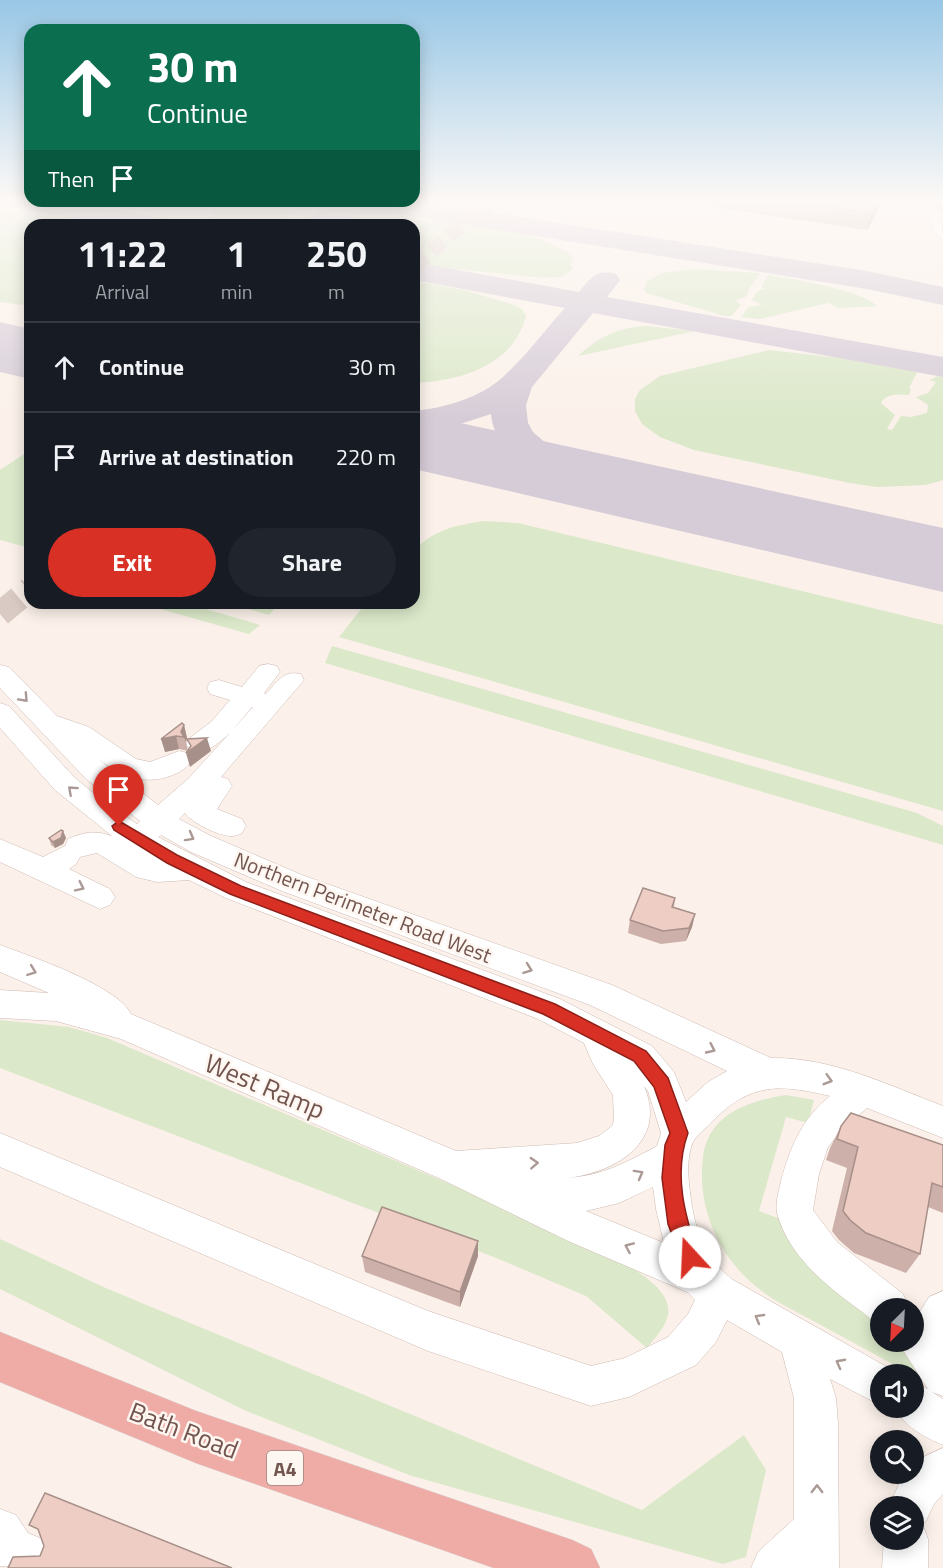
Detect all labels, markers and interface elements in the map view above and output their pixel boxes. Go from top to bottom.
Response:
text: 30 m [147,34,239,98]
icon: ahead [48,48,126,126]
text: Continue [147,92,248,133]
text: Then [48,162,94,196]
icon: arrive [106,162,139,195]
text: 11:22 [77,226,167,281]
text: 1 [227,226,247,281]
text: 250 [306,226,367,281]
text: Arrival [95,276,150,307]
text: min [221,276,253,307]
text: m [328,276,345,307]
text: Continue [99,350,184,384]
text: 30 m [348,350,396,384]
icon: ahead [48,351,81,384]
text: Arrive at destination [99,440,294,474]
text: 220 m [336,440,396,474]
icon: arrive [48,441,81,474]
button: Exit [48,528,216,597]
button: Share [228,528,396,597]
one-way arrow [17,691,28,701]
pin [93,764,144,826]
icon: arrive [102,773,135,806]
one-way arrow [68,786,79,797]
one-way arrow [184,830,195,842]
street label: Northern Perimeter Road West [230,843,497,971]
one-way arrow [74,880,85,892]
one-way arrow [522,962,533,974]
one-way arrow [26,963,36,976]
one-way arrow [705,1041,716,1053]
street label: West Ramp [199,1043,331,1129]
one-way arrow [822,1073,833,1085]
one-way arrow [529,1157,538,1170]
one-way arrow [633,1170,643,1182]
position arrow [658,1225,722,1289]
one-way arrow [625,1242,636,1254]
north arrow [870,1298,924,1352]
map controls [870,1298,924,1550]
one-way arrow [755,1313,765,1325]
one-way arrow [836,1359,846,1370]
button: sound [870,1364,924,1418]
street label: Bath Road [124,1391,244,1469]
button: search [870,1430,924,1484]
road number: A4 [267,1451,303,1485]
one-way arrow [811,1484,823,1493]
button: layers [870,1496,924,1550]

